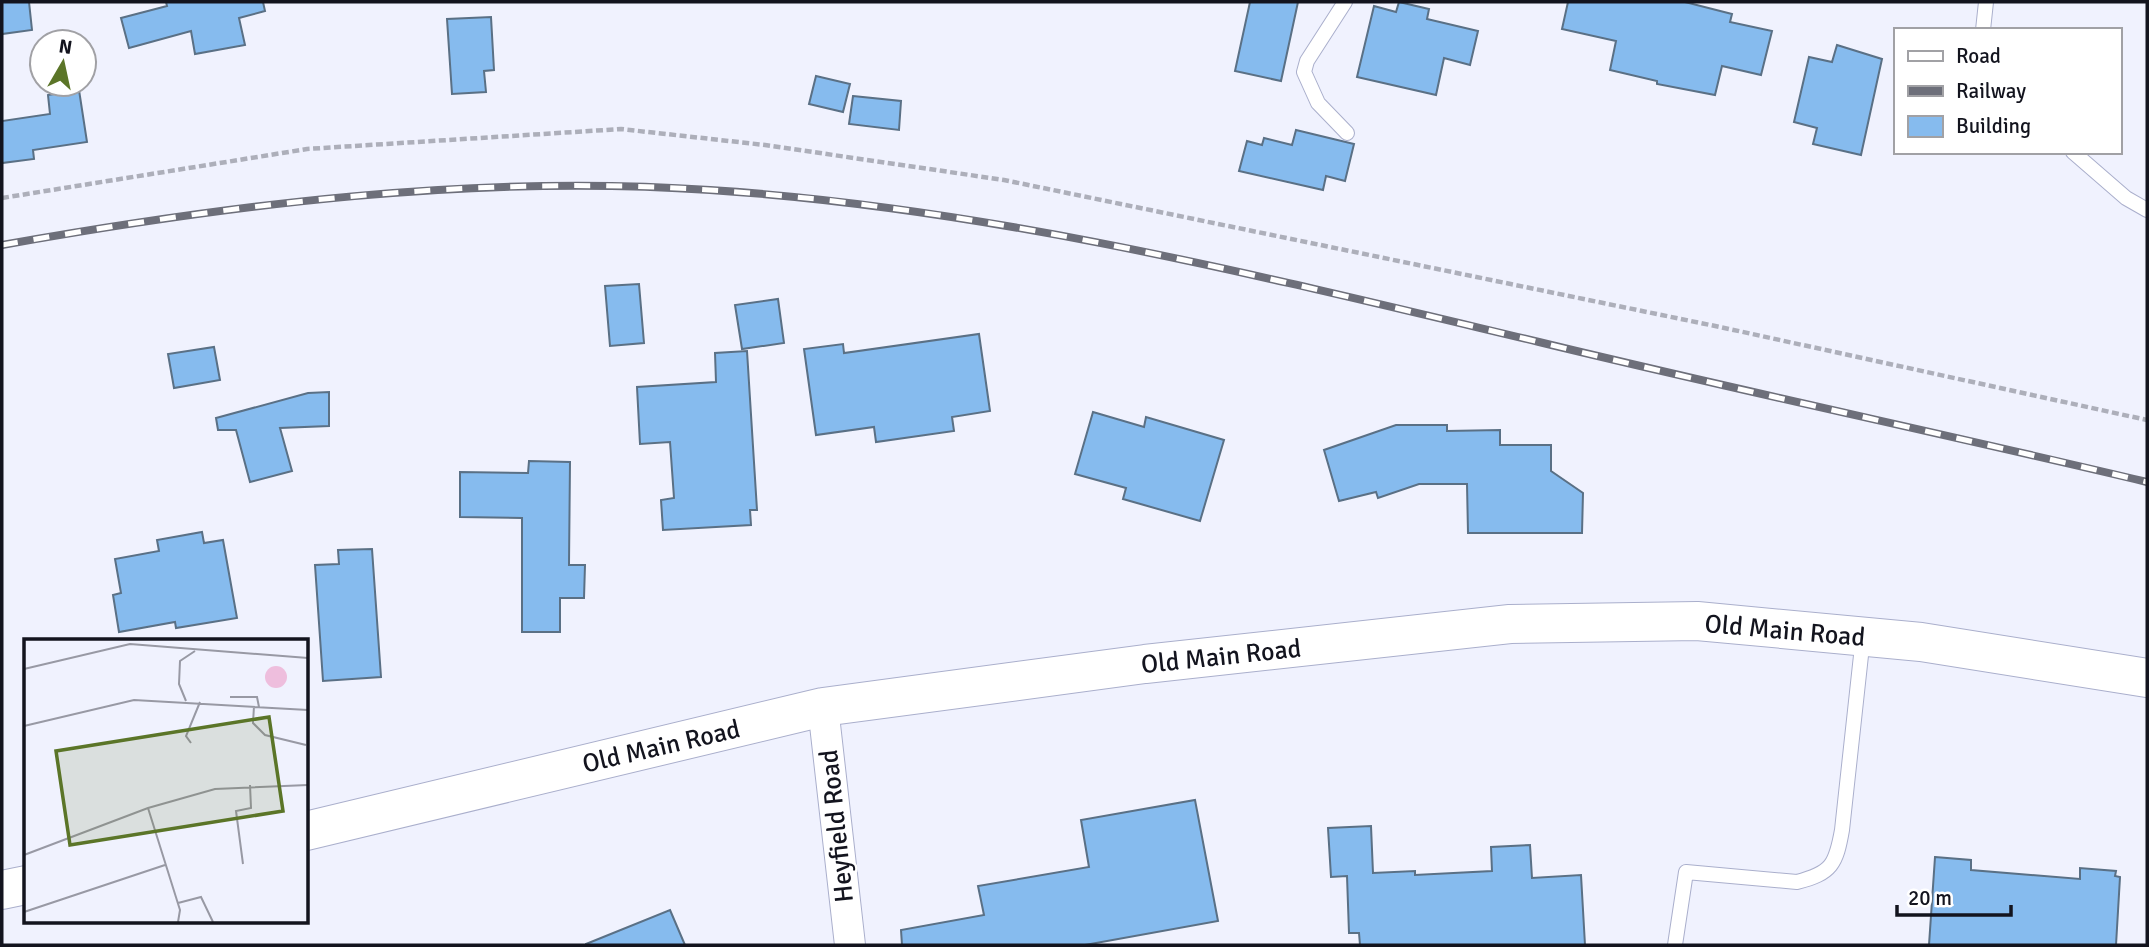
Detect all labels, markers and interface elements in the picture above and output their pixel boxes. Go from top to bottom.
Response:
north arrow [28,28,98,98]
legend [1894,28,2121,154]
text: N [57,34,74,60]
text: Road [1956,43,2001,69]
text: Railway [1956,78,2026,104]
text: Building [1956,113,2031,139]
street label: Old Main Road [1703,608,1866,654]
street label: Old Main Road [1139,633,1303,681]
inset map [24,639,308,922]
street label: Old Main Road [579,713,743,781]
street label: Heyfield Road [813,748,861,904]
scale bar [1897,874,2011,918]
text: 20 m [1908,885,1952,911]

